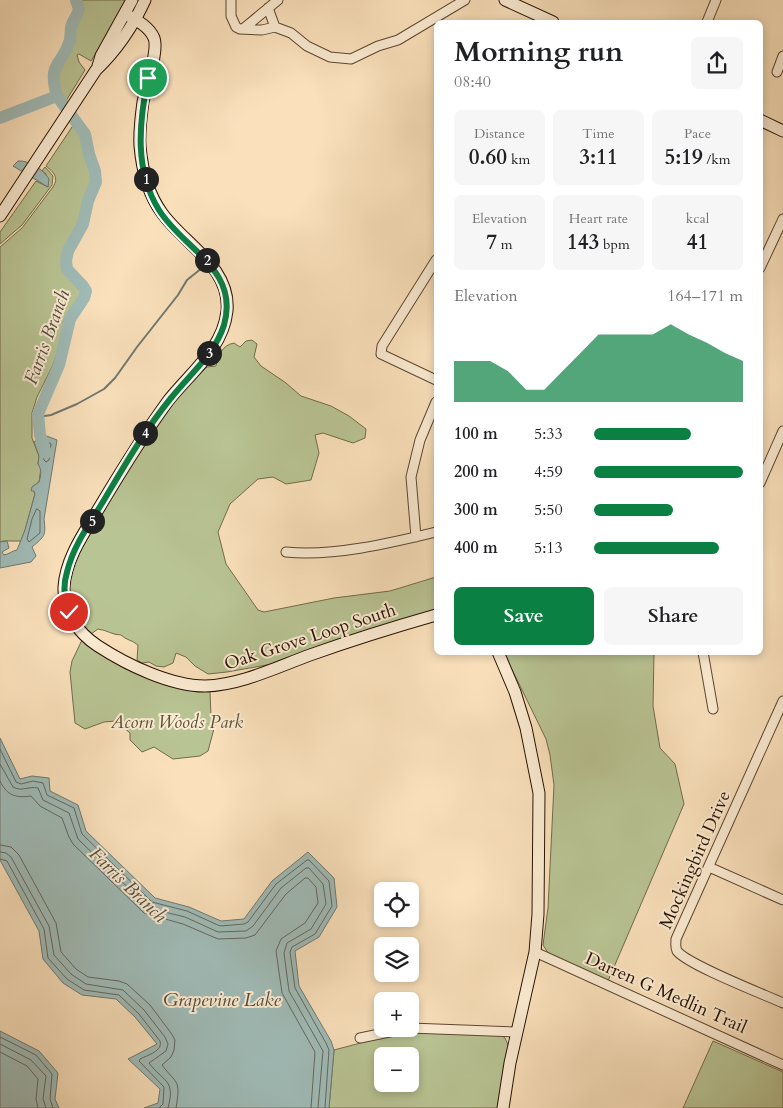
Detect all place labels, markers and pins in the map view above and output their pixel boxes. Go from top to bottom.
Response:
pin [127,57,169,99]
pin: 1 [134,166,158,192]
pin: 2 [194,248,220,272]
pin: 3 [196,340,222,366]
pin: 4 [132,420,158,446]
pin: 5 [80,508,104,534]
pin [48,591,90,633]

